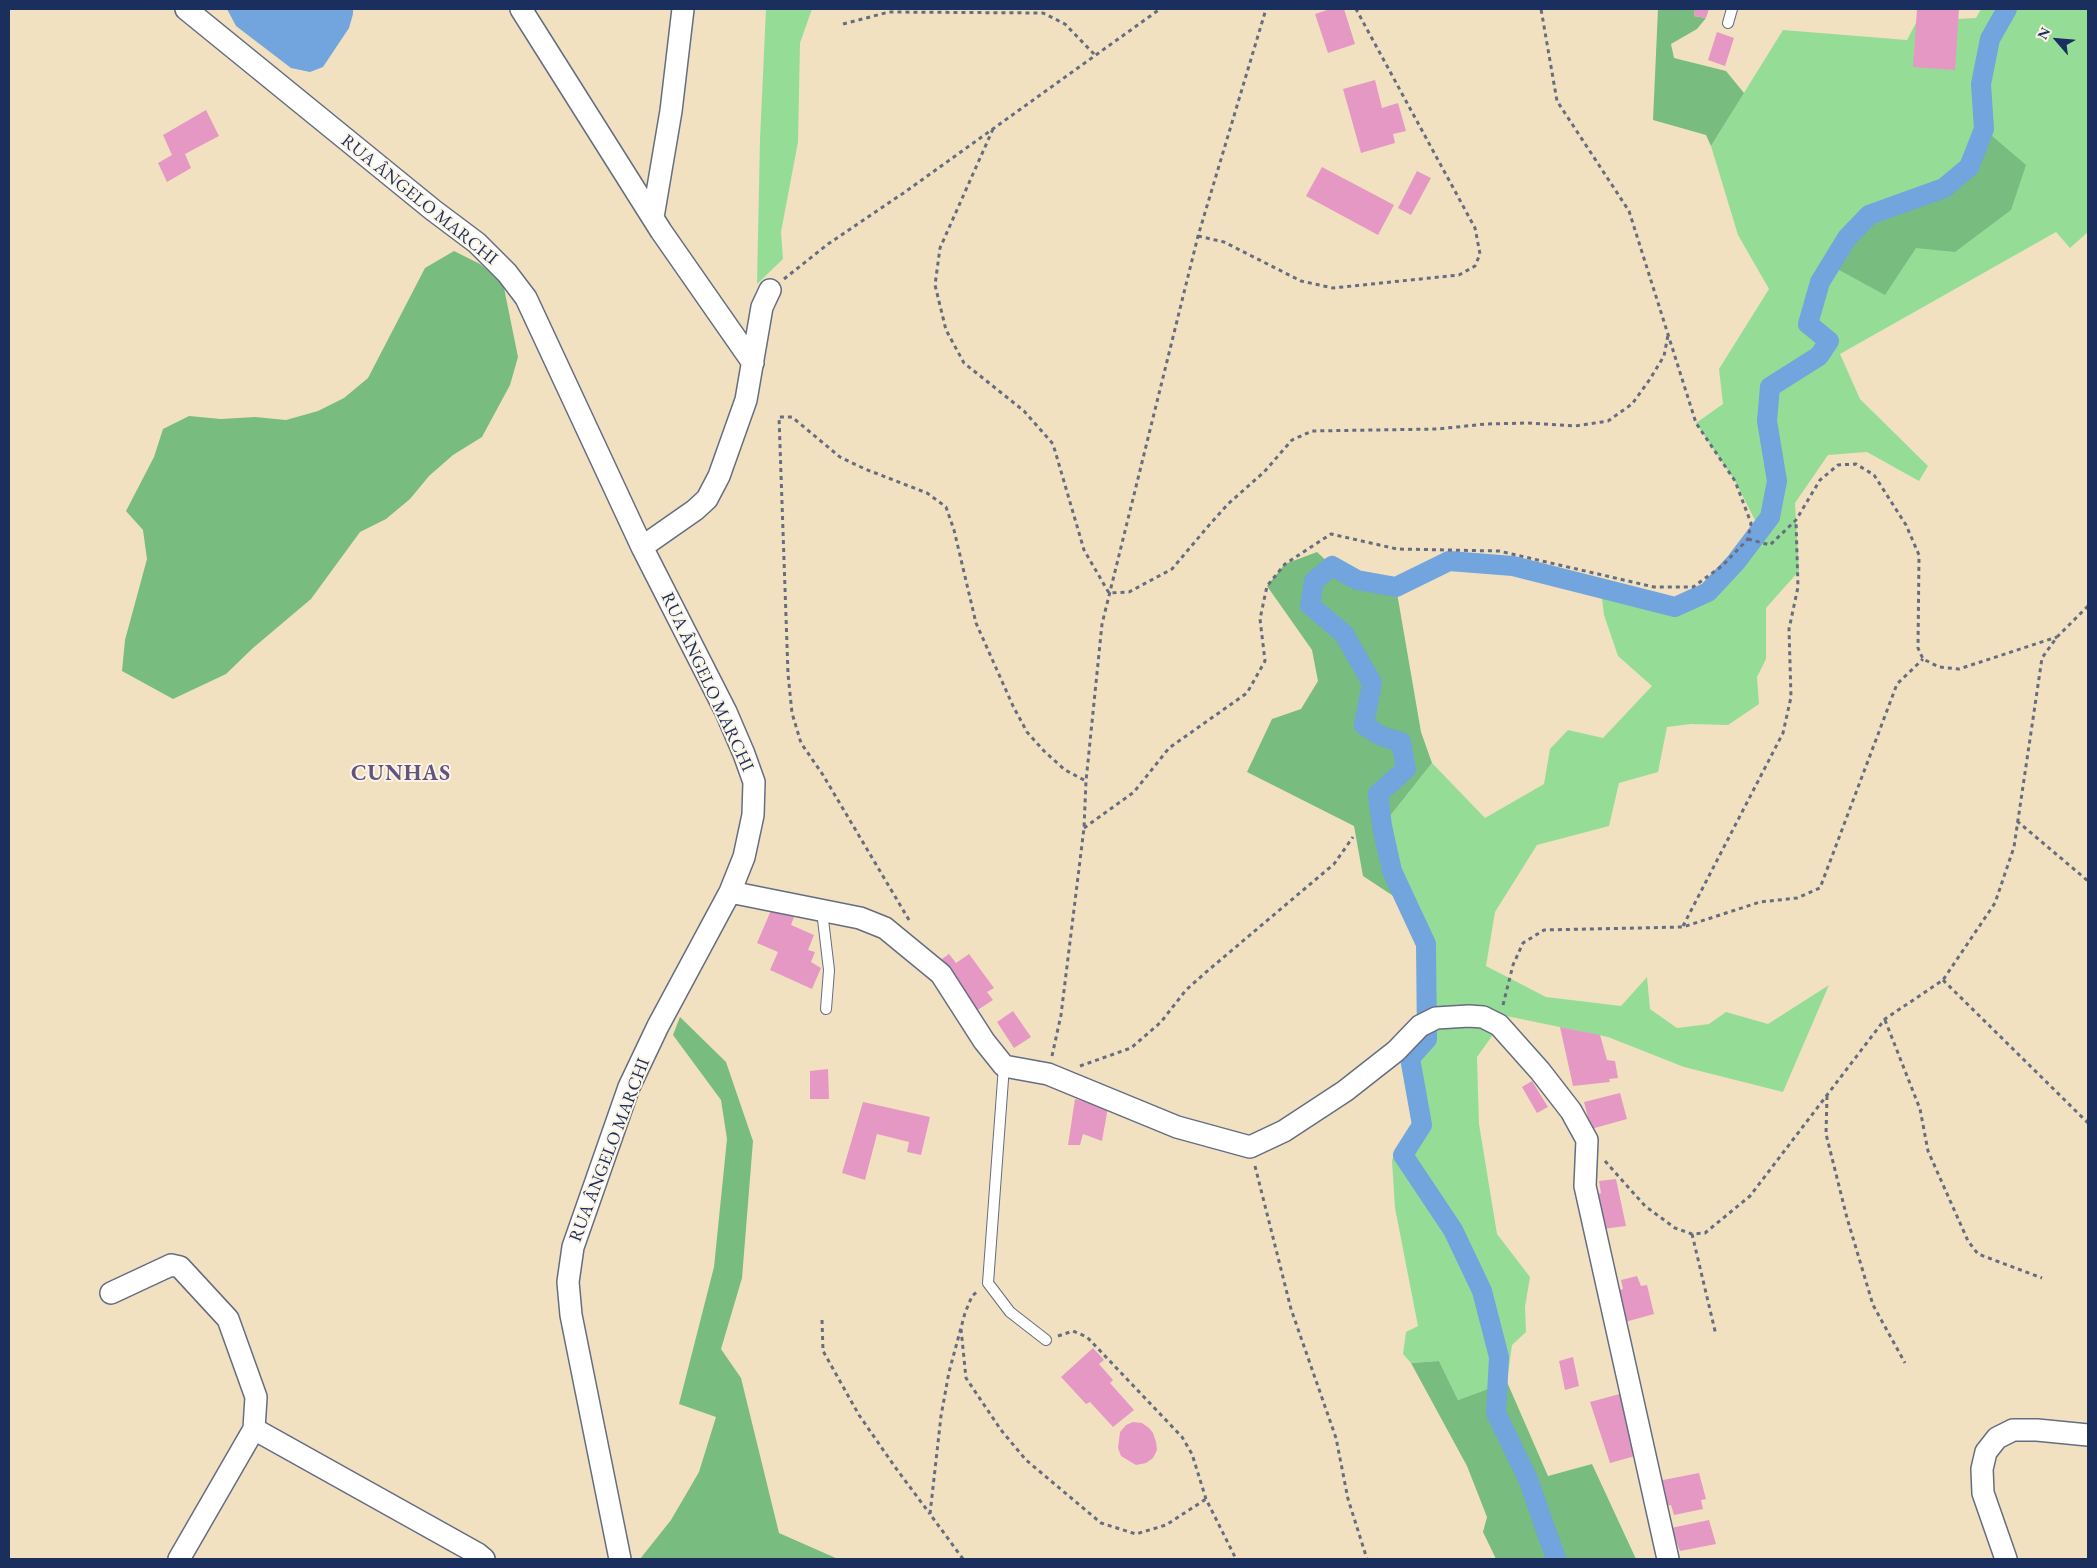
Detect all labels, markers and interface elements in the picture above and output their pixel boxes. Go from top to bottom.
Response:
north arrow [2032,15,2082,65]
text: N [2033,24,2054,42]
street label: RUA ÂNGELO MARCHI [336,130,502,270]
street label: RUA ÂNGELO MARCHI [656,589,758,775]
district label: CUNHAS [350,761,452,787]
street label: RUA ÂNGELO MARCHI [565,1055,655,1245]

